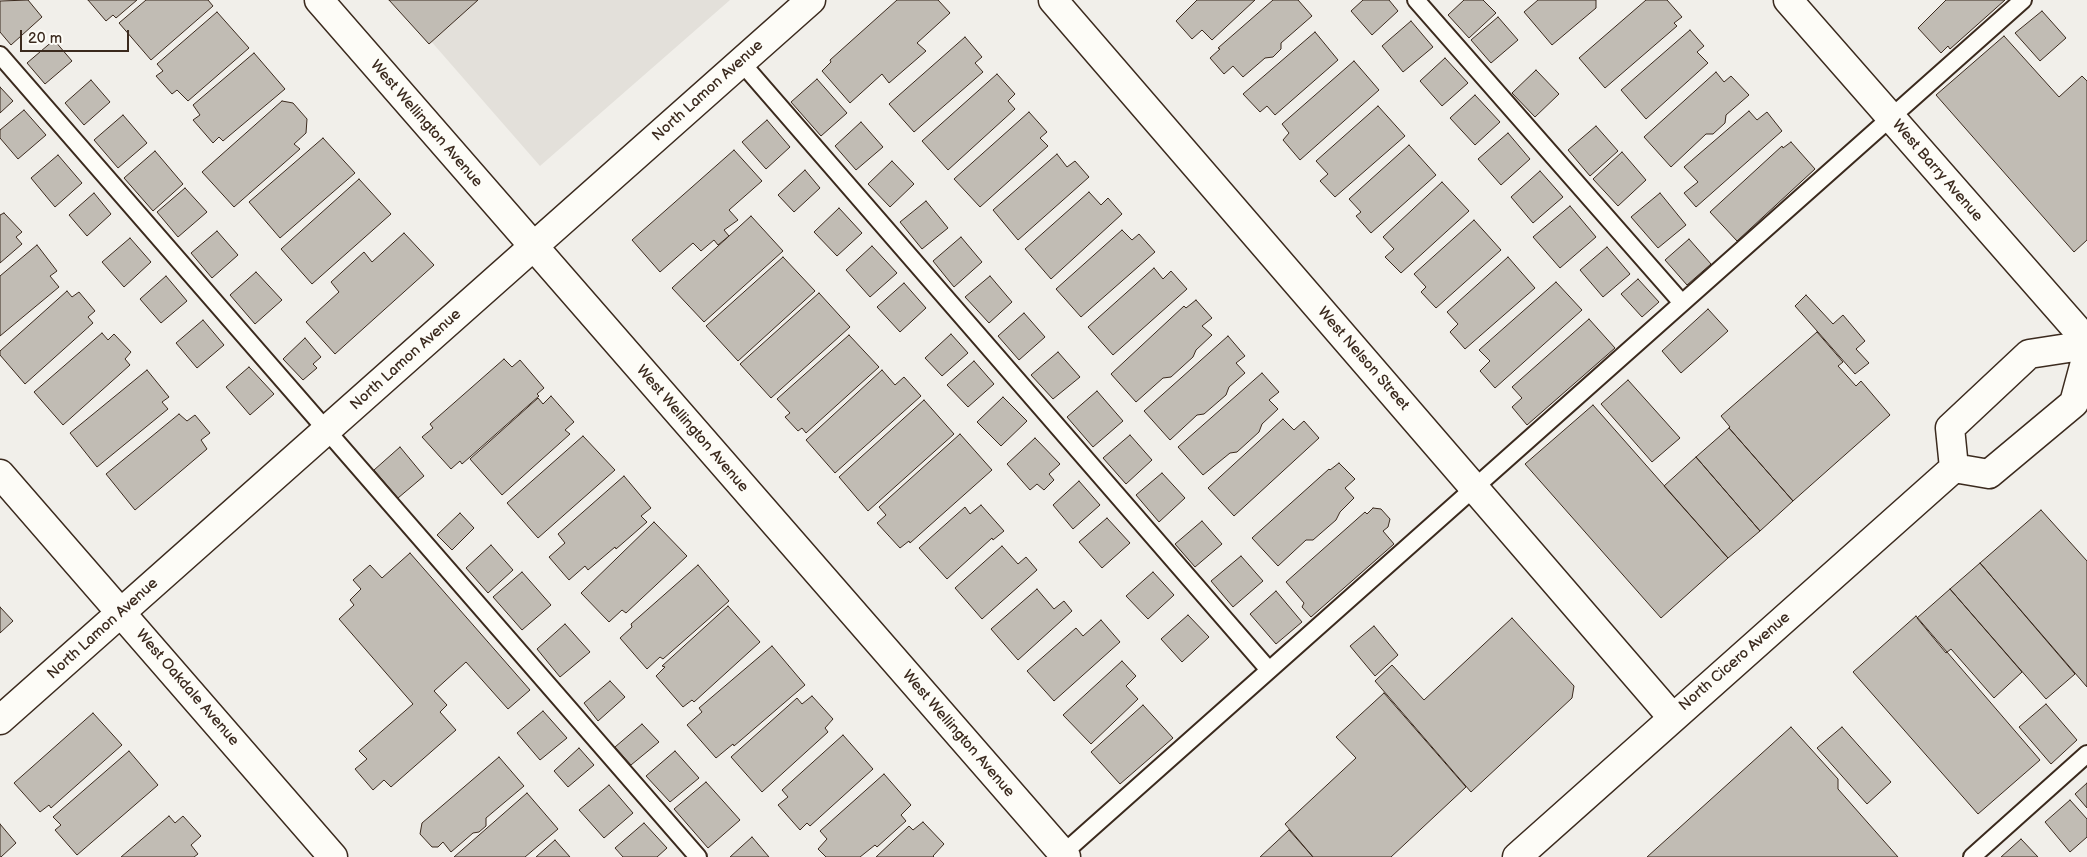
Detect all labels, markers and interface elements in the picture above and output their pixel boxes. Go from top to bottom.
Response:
scale bar [22,20,131,52]
text: 20 m [28,29,62,48]
street label: North Lamon Avenue [649,37,767,145]
street label: West Wellington Avenue [366,57,486,191]
street label: West Barry Avenue [1888,116,1986,226]
street label: West Nelson Street [1313,304,1413,414]
street label: North Lamon Avenue [347,306,465,414]
street label: West Wellington Avenue [632,362,752,496]
street label: North Lamon Avenue [44,575,162,683]
street label: North Cicero Avenue [1676,609,1794,715]
street label: West Oakdale Avenue [132,626,242,750]
street label: West Wellington Avenue [898,667,1018,801]

